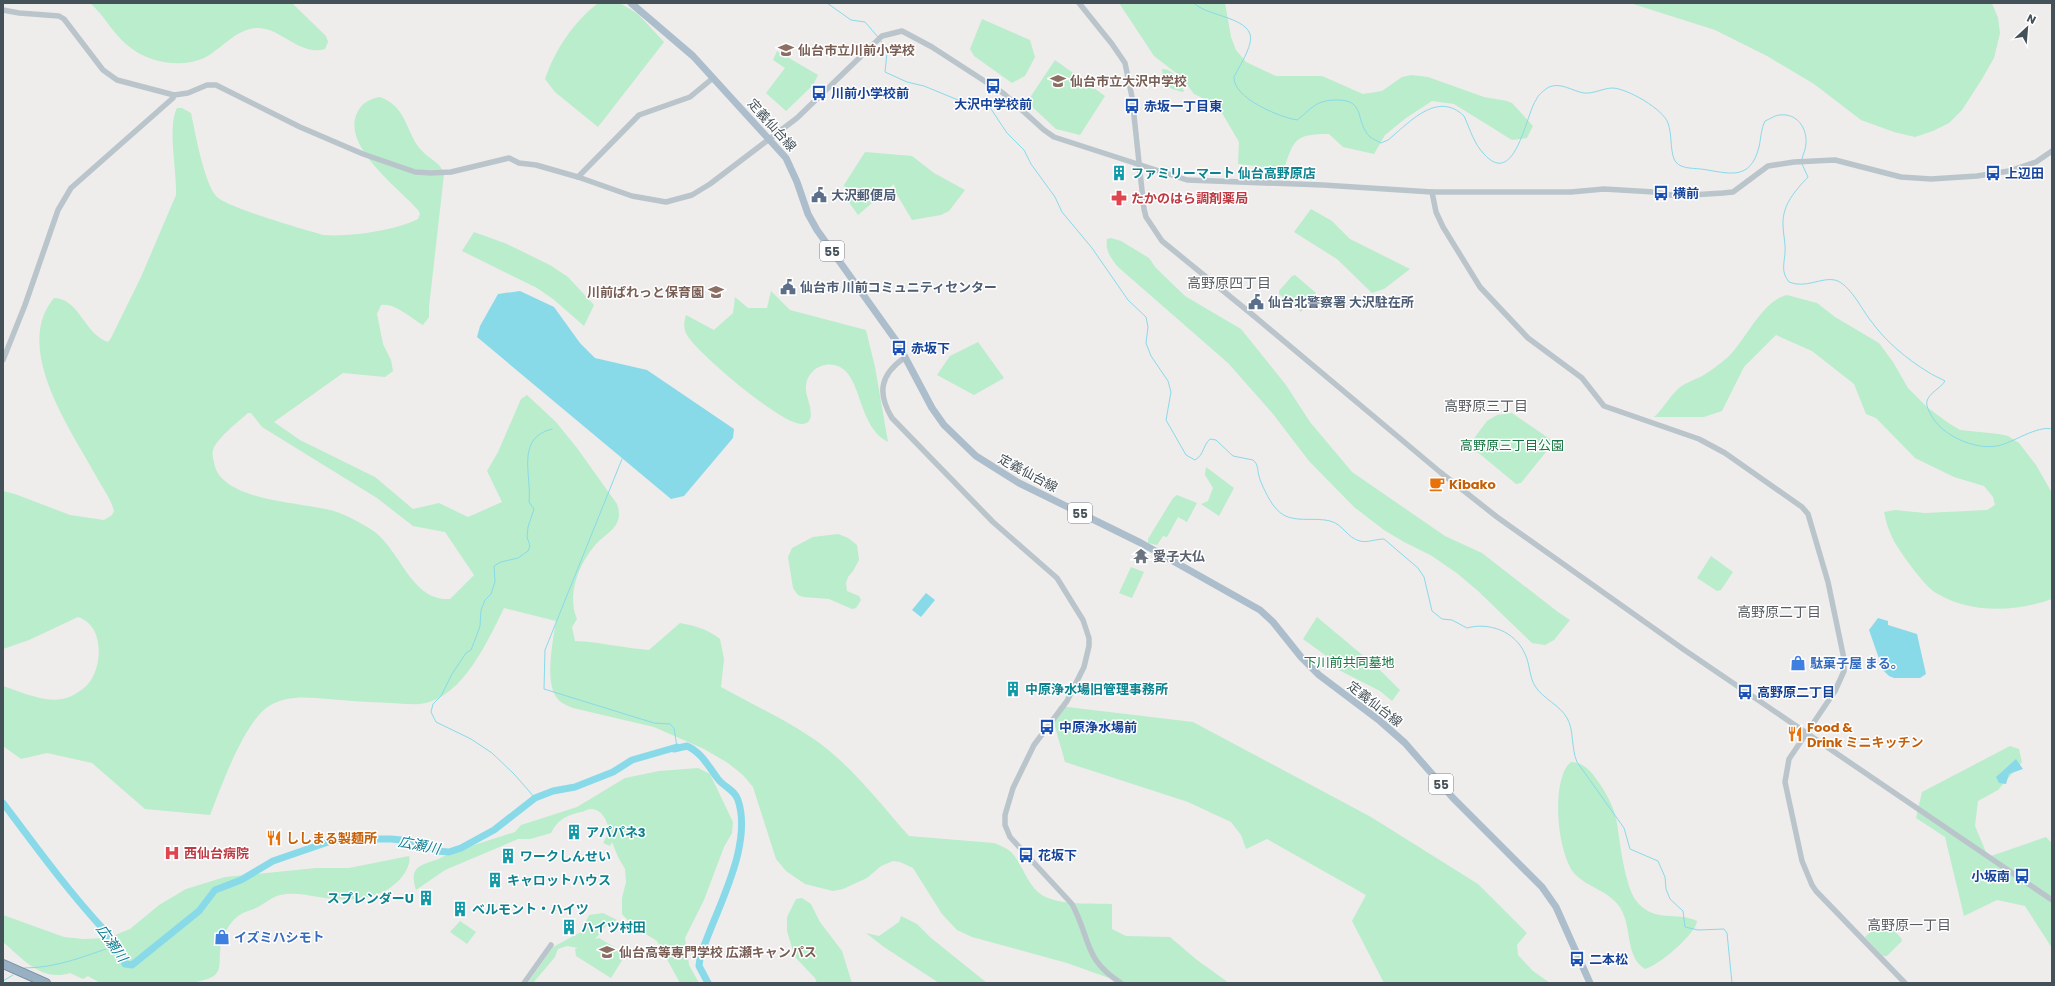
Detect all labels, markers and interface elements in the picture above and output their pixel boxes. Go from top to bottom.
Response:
north arrow [2007,8,2047,48]
text: N [2024,10,2039,28]
school or university icon: 仙台市立川前小学校 [777,41,795,59]
place label: 仙台市立川前小学校 [798,41,915,60]
school or university icon: 仙台市立大沢中学校 [1049,72,1067,90]
place label: 仙台市立大沢中学校 [1070,72,1187,91]
bus stop icon: 大沢中学校前 [984,77,1002,95]
bus stop icon: 川前小学校前 [810,84,828,102]
place label: 川前小学校前 [831,84,909,103]
street label: 定義仙台線 [743,94,801,156]
place label: 大沢中学校前 [954,95,1032,114]
bus stop icon: 赤坂一丁目東 [1123,97,1141,115]
place label: 赤坂一丁目東 [1144,97,1222,116]
building icon: ファミリーマート 仙台高野原店 [1110,164,1128,182]
place label: ファミリーマート 仙台高野原店 [1131,164,1316,183]
bus stop icon: 上辺田 [1984,164,2002,182]
place label: 上辺田 [2005,164,2044,183]
bus stop icon: 横前 [1652,184,1670,202]
place label: 横前 [1673,184,1699,203]
public building icon: 大沢郵便局 [810,186,828,204]
place label: 大沢郵便局 [831,186,896,205]
pharmacy icon: たかのはら調剤薬局 [1110,189,1128,207]
place label: たかのはら調剤薬局 [1131,189,1248,208]
road number: 55 [820,241,844,261]
district label: 高野原四丁目 [1187,273,1271,293]
public building icon: 仙台市 川前コミュニティセンター [779,278,797,296]
place label: 仙台市 川前コミュニティセンター [800,278,997,297]
place label: 川前ぱれっと保育園 [587,283,704,302]
school or university icon: 川前ぱれっと保育園 [707,283,725,301]
public building icon: 仙台北警察署 大沢駐在所 [1247,293,1265,311]
place label: 仙台北警察署 大沢駐在所 [1268,293,1414,312]
bus stop icon: 赤坂下 [890,339,908,357]
place label: 赤坂下 [911,339,950,358]
district label: 高野原三丁目 [1444,396,1528,416]
park label: 高野原三丁目公園 [1460,436,1564,455]
street label: 定義仙台線 [995,449,1061,497]
cafe icon: Kibako [1428,475,1446,493]
place label: Kibako [1449,475,1496,494]
road number: 55 [1068,503,1092,523]
temple icon: 愛子大仏 [1132,547,1150,565]
place label: 愛子大仏 [1153,547,1205,566]
district label: 高野原二丁目 [1737,602,1821,622]
park label: 下川前共同墓地 [1303,653,1395,672]
shop icon: 駄菓子屋 まる。 [1789,654,1807,672]
place label: 駄菓子屋 まる。 [1810,654,1904,673]
street label: 定義仙台線 [1344,677,1406,731]
building icon: 中原浄水場旧管理事務所 [1004,680,1022,698]
place label: 中原浄水場旧管理事務所 [1025,680,1168,699]
bus stop icon: 高野原二丁目 [1736,683,1754,701]
place label: 高野原二丁目 [1757,683,1835,702]
bus stop icon: 中原浄水場前 [1038,718,1056,736]
place label: 中原浄水場前 [1059,718,1137,737]
place label: Food & Drink ミニキッチン [1807,718,1923,752]
restaurant icon: Food & Drink ミニキッチン [1786,725,1804,743]
road number: 55 [1429,774,1453,794]
building icon: アパパネ3 [565,823,583,841]
place label: アパパネ3 [586,823,646,842]
restaurant icon: ししまる製麺所 [265,829,283,847]
place label: ししまる製麺所 [286,829,377,848]
water label: 広瀬川 [396,831,443,859]
hospital icon: 西仙台病院 [163,844,181,862]
place label: 西仙台病院 [184,844,249,863]
bus stop icon: 花坂下 [1017,846,1035,864]
place label: 花坂下 [1038,846,1077,865]
building icon: ワークしんせい [499,847,517,865]
place label: ワークしんせい [520,847,611,866]
place label: 小坂南 [1971,867,2010,886]
bus stop icon: 小坂南 [2013,867,2031,885]
building icon: キャロットハウス [486,871,504,889]
place label: キャロットハウス [507,871,611,890]
place label: スプレンダーU [327,889,414,908]
building icon: スプレンダーU [417,889,435,907]
building icon: ベルモント・ハイツ [451,900,469,918]
place label: ベルモント・ハイツ [472,900,589,919]
district label: 高野原一丁目 [1867,915,1951,935]
building icon: ハイツ村田 [560,918,578,936]
place label: ハイツ村田 [581,918,646,937]
water label: 広瀬川 [92,920,133,968]
shop icon: イズミハシモト [213,928,231,946]
place label: イズミハシモト [234,928,325,947]
school or university icon: 仙台高等専門学校 広瀬キャンパス [598,943,616,961]
place label: 仙台高等専門学校 広瀬キャンパス [619,943,817,962]
bus stop icon: 二本松 [1568,950,1586,968]
place label: 二本松 [1589,950,1628,969]

